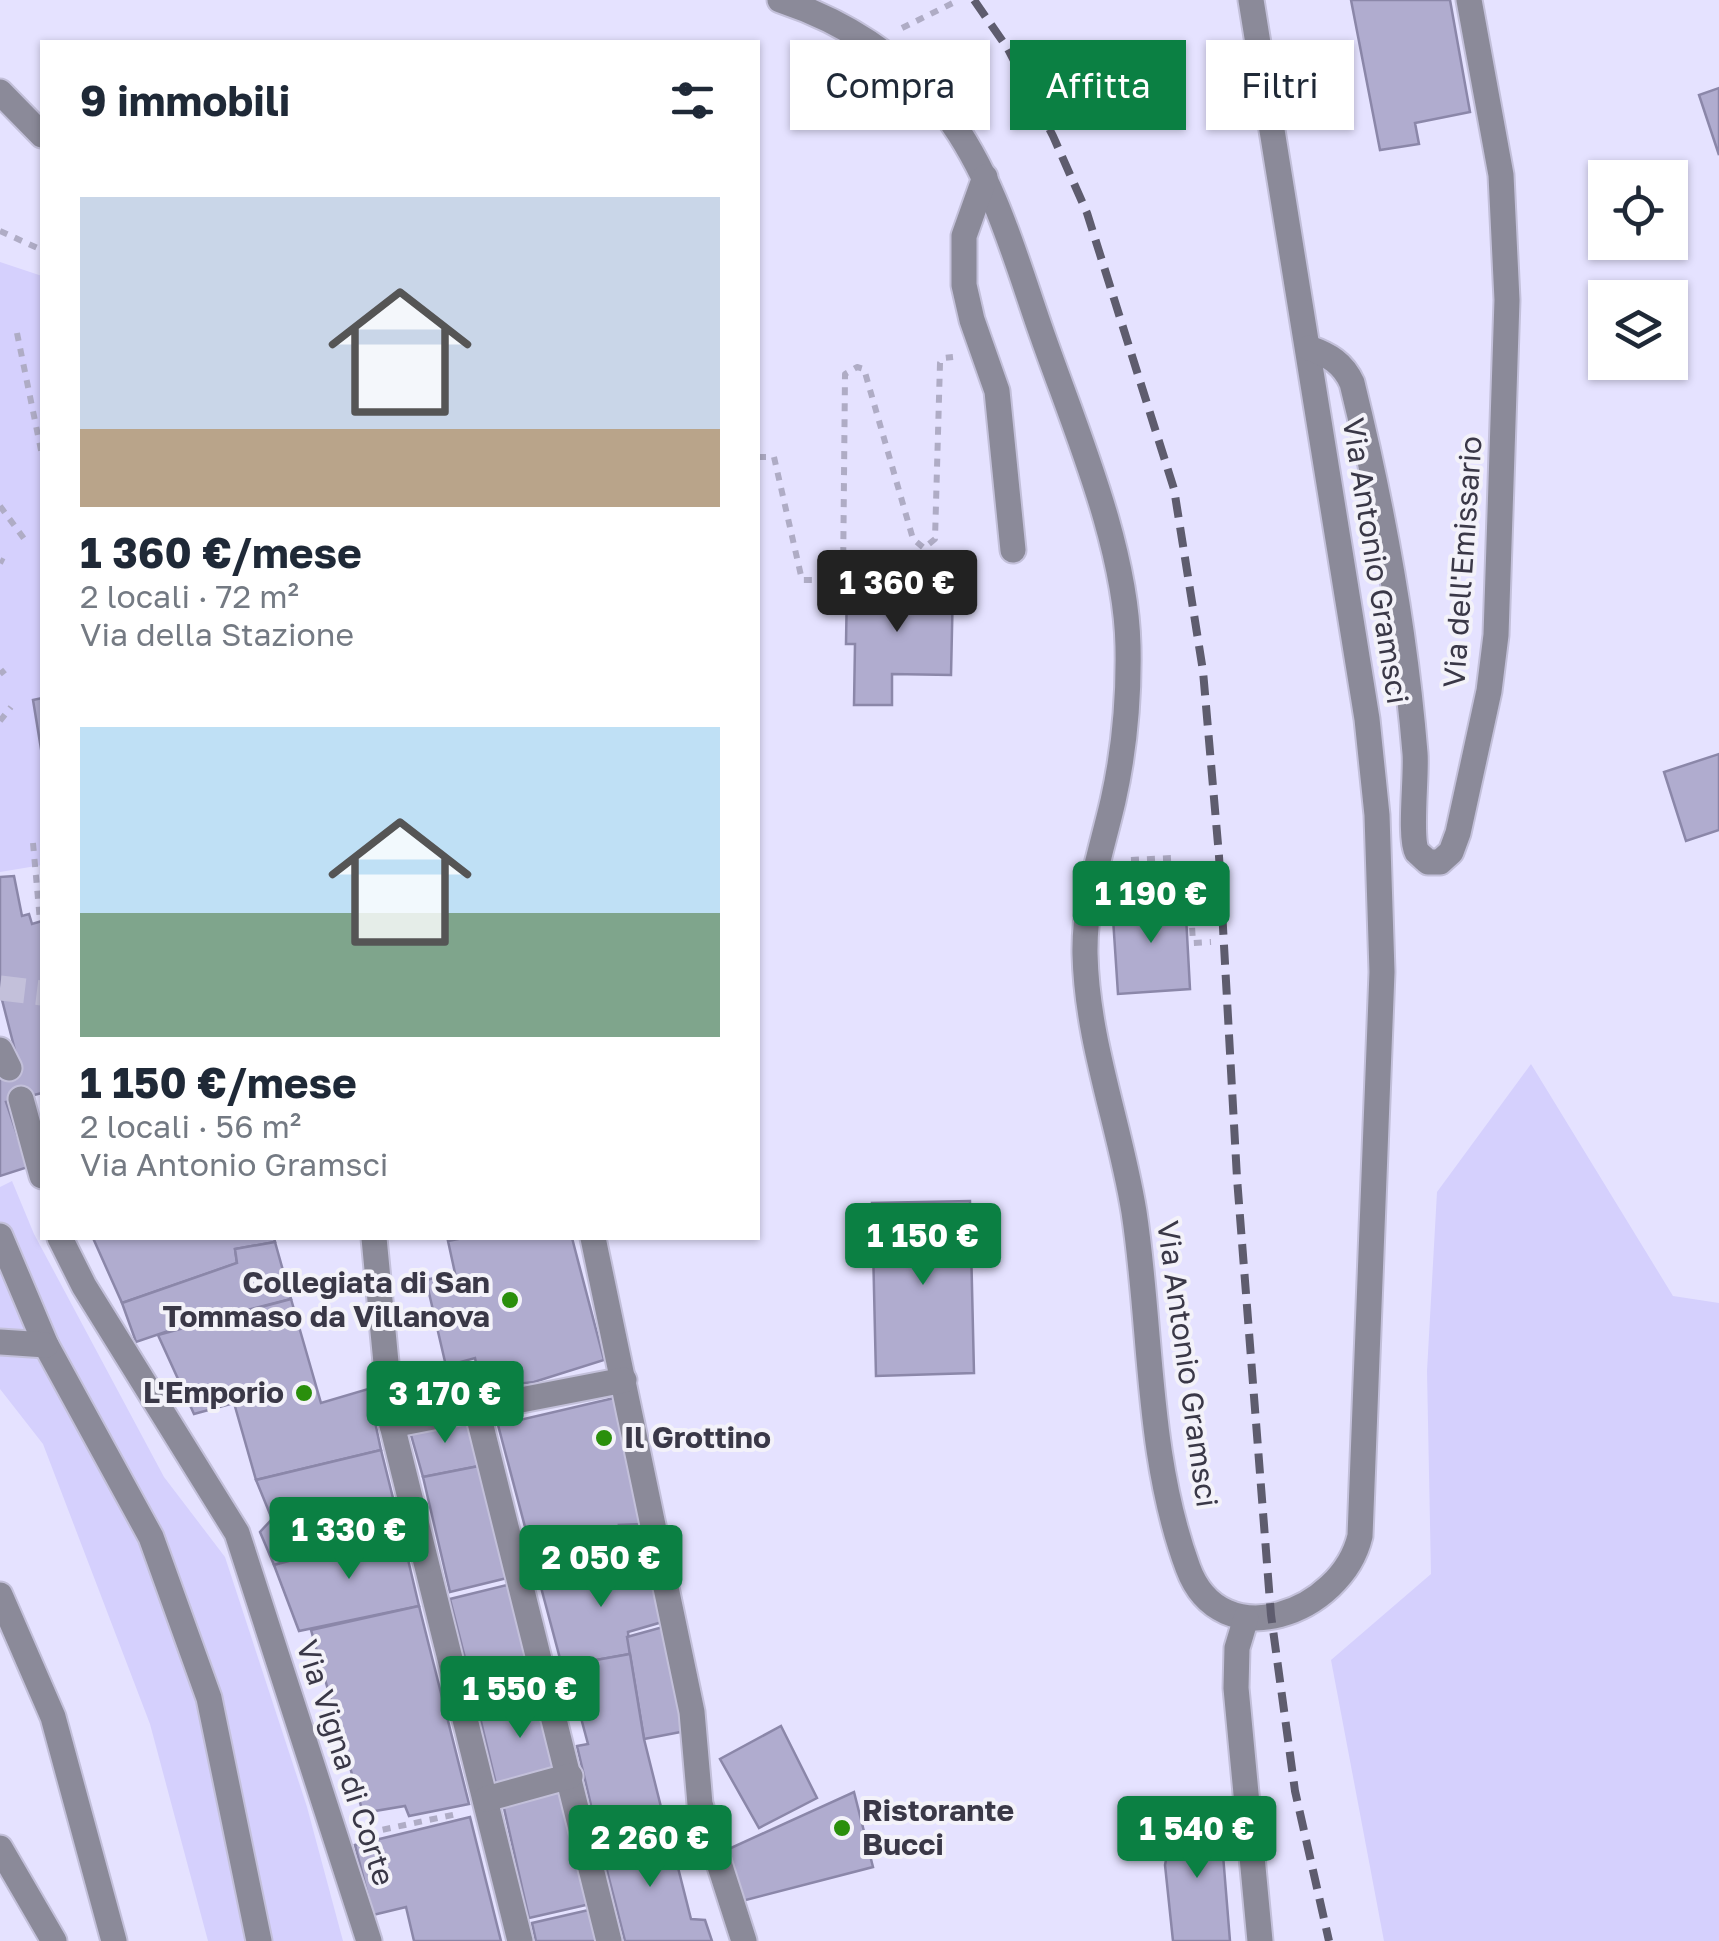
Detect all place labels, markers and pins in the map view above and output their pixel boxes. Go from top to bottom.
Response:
pin: 1 360 € [805,550,989,635]
pin: 1 190 € [1059,861,1243,946]
pin: 1 150 € [831,1203,1015,1288]
place label: Collegiata di San Tommaso da Villanova [162,1264,490,1334]
marker: Collegiata di San Tommaso da Villanova [499,1289,521,1311]
pin: 3 170 € [353,1361,537,1446]
place label: L'Emporio [143,1374,284,1410]
marker: L'Emporio [293,1382,315,1404]
place label: Il Grottino [624,1419,771,1455]
marker: Il Grottino [593,1427,615,1449]
pin: 1 330 € [257,1497,441,1582]
pin: 2 050 € [509,1525,693,1610]
pin: 1 550 € [428,1656,612,1741]
place label: Ristorante Bucci [862,1792,1014,1862]
pin: 1 540 € [1105,1796,1289,1881]
pin: 2 260 € [558,1805,742,1890]
marker: Ristorante Bucci [831,1817,853,1839]

